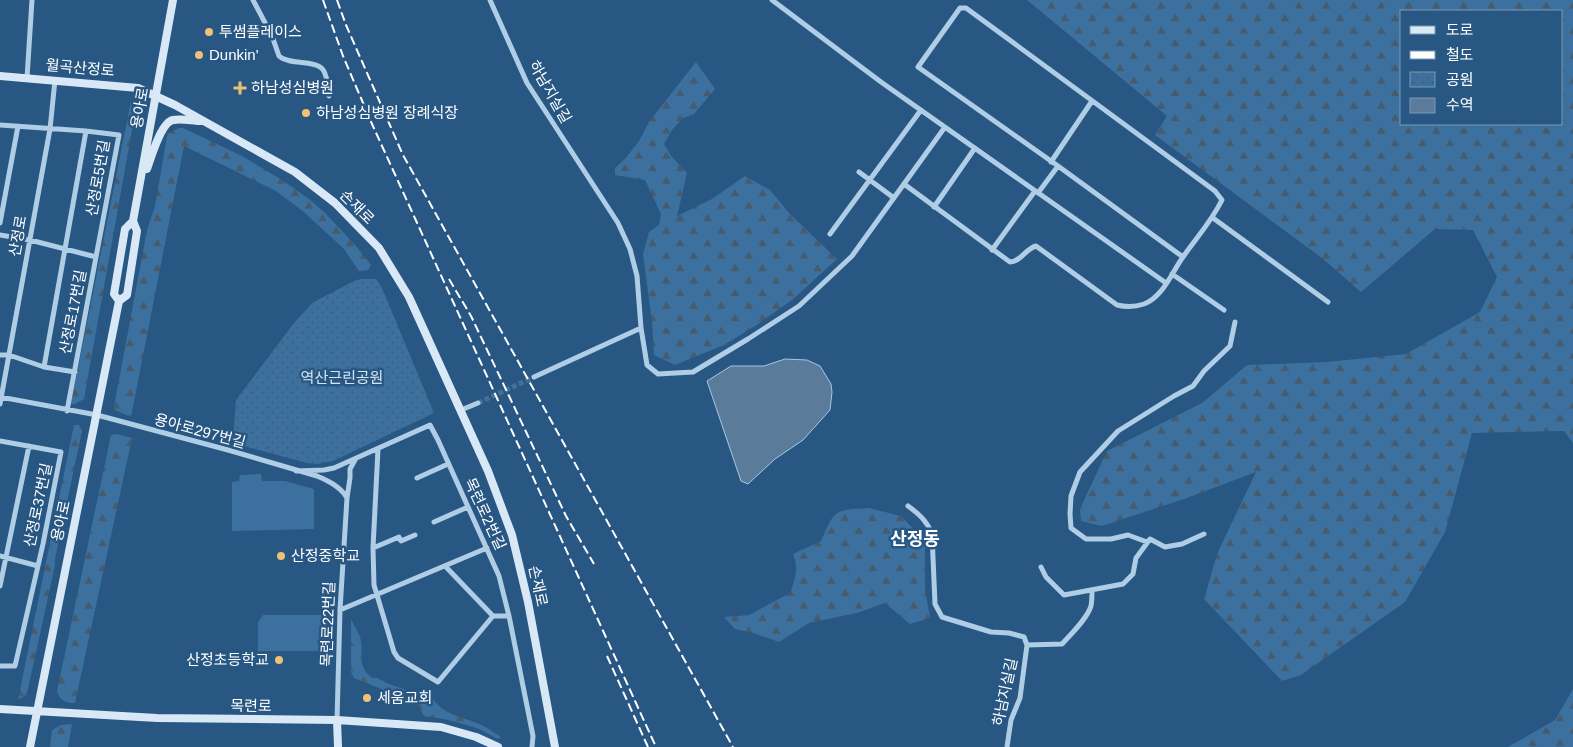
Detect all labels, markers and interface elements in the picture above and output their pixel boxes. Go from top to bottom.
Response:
legend [1400,10,1563,125]
text: 도로 [1446,21,1474,38]
place label: 투썸플레이스 [219,23,302,40]
marker: 투썸플레이스 [203,26,215,38]
place label: Dunkin' [209,46,259,63]
text: 철도 [1446,46,1474,63]
marker: Dunkin' [193,49,205,61]
street label: 월곡산정로 [45,56,115,79]
street label: 하남지실길 [526,58,575,126]
text: 공원 [1446,71,1474,88]
place label: 하남성심병원 [251,79,334,96]
marker: 하남성심병원 [233,81,247,95]
street label: 용아로 [128,86,151,130]
text: 수역 [1446,96,1474,113]
place label: 하남성심병원 장례식장 [316,104,458,121]
marker: 하남성심병원 장례식장 [300,107,312,119]
street label: 산정로5번길 [82,138,113,217]
street label: 손재로 [337,186,378,227]
street label: 산정로 [6,214,29,258]
street label: 산정로17번길 [56,268,89,356]
park label: 역산근린공원 [301,369,383,386]
street label: 용아로297번길 [153,410,248,451]
street label: 산정로37번길 [20,461,55,549]
street label: 목련로2번길 [461,475,510,552]
street label: 용아로 [48,499,73,543]
district label: 산정동 [890,529,940,549]
place label: 산정중학교 [291,547,360,564]
marker: 산정중학교 [275,550,287,562]
street label: 손재로 [526,564,551,608]
street label: 목련로22번길 [318,581,337,667]
place label: 산정초등학교 [186,651,269,668]
marker: 산정초등학교 [273,654,285,666]
street label: 하남지실길 [989,656,1020,727]
place label: 세움교회 [377,689,432,706]
marker: 세움교회 [361,692,373,704]
street label: 목련로 [230,697,272,714]

